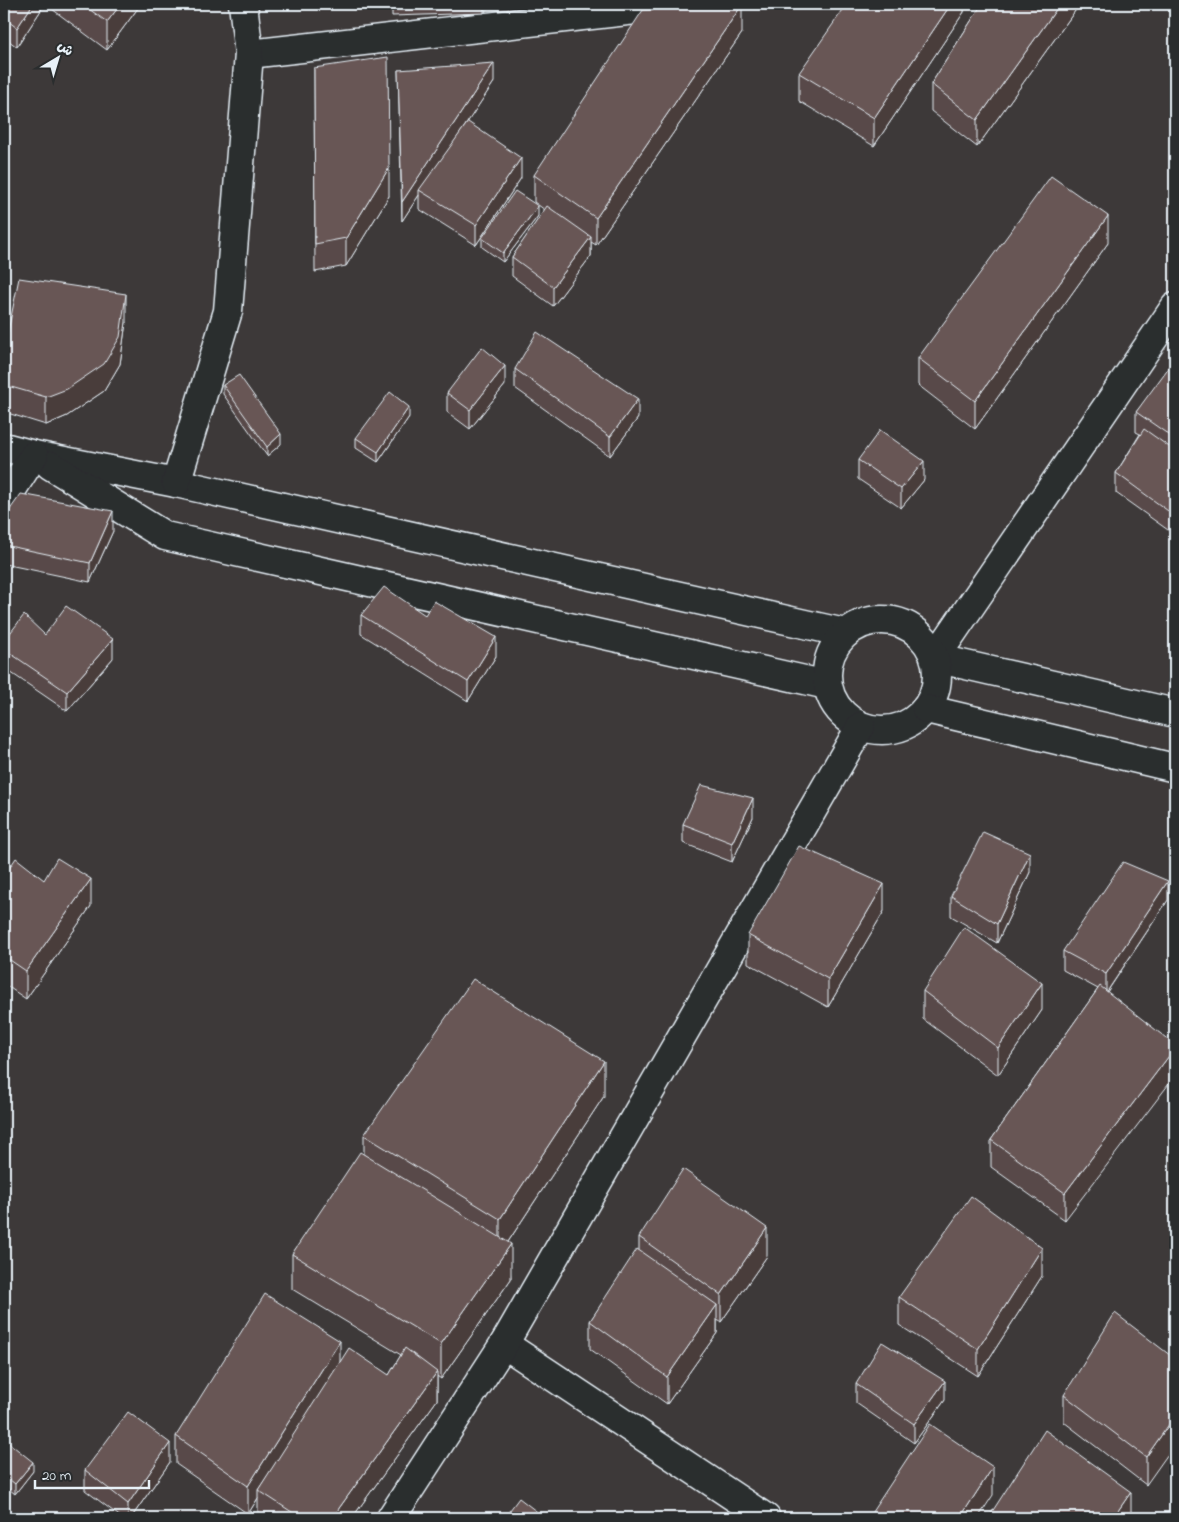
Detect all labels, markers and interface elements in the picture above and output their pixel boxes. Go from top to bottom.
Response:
north arrow [32,32,82,82]
text: ش [53,36,78,62]
scale bar [35,1457,149,1489]
text: 20 m [42,1465,72,1487]

